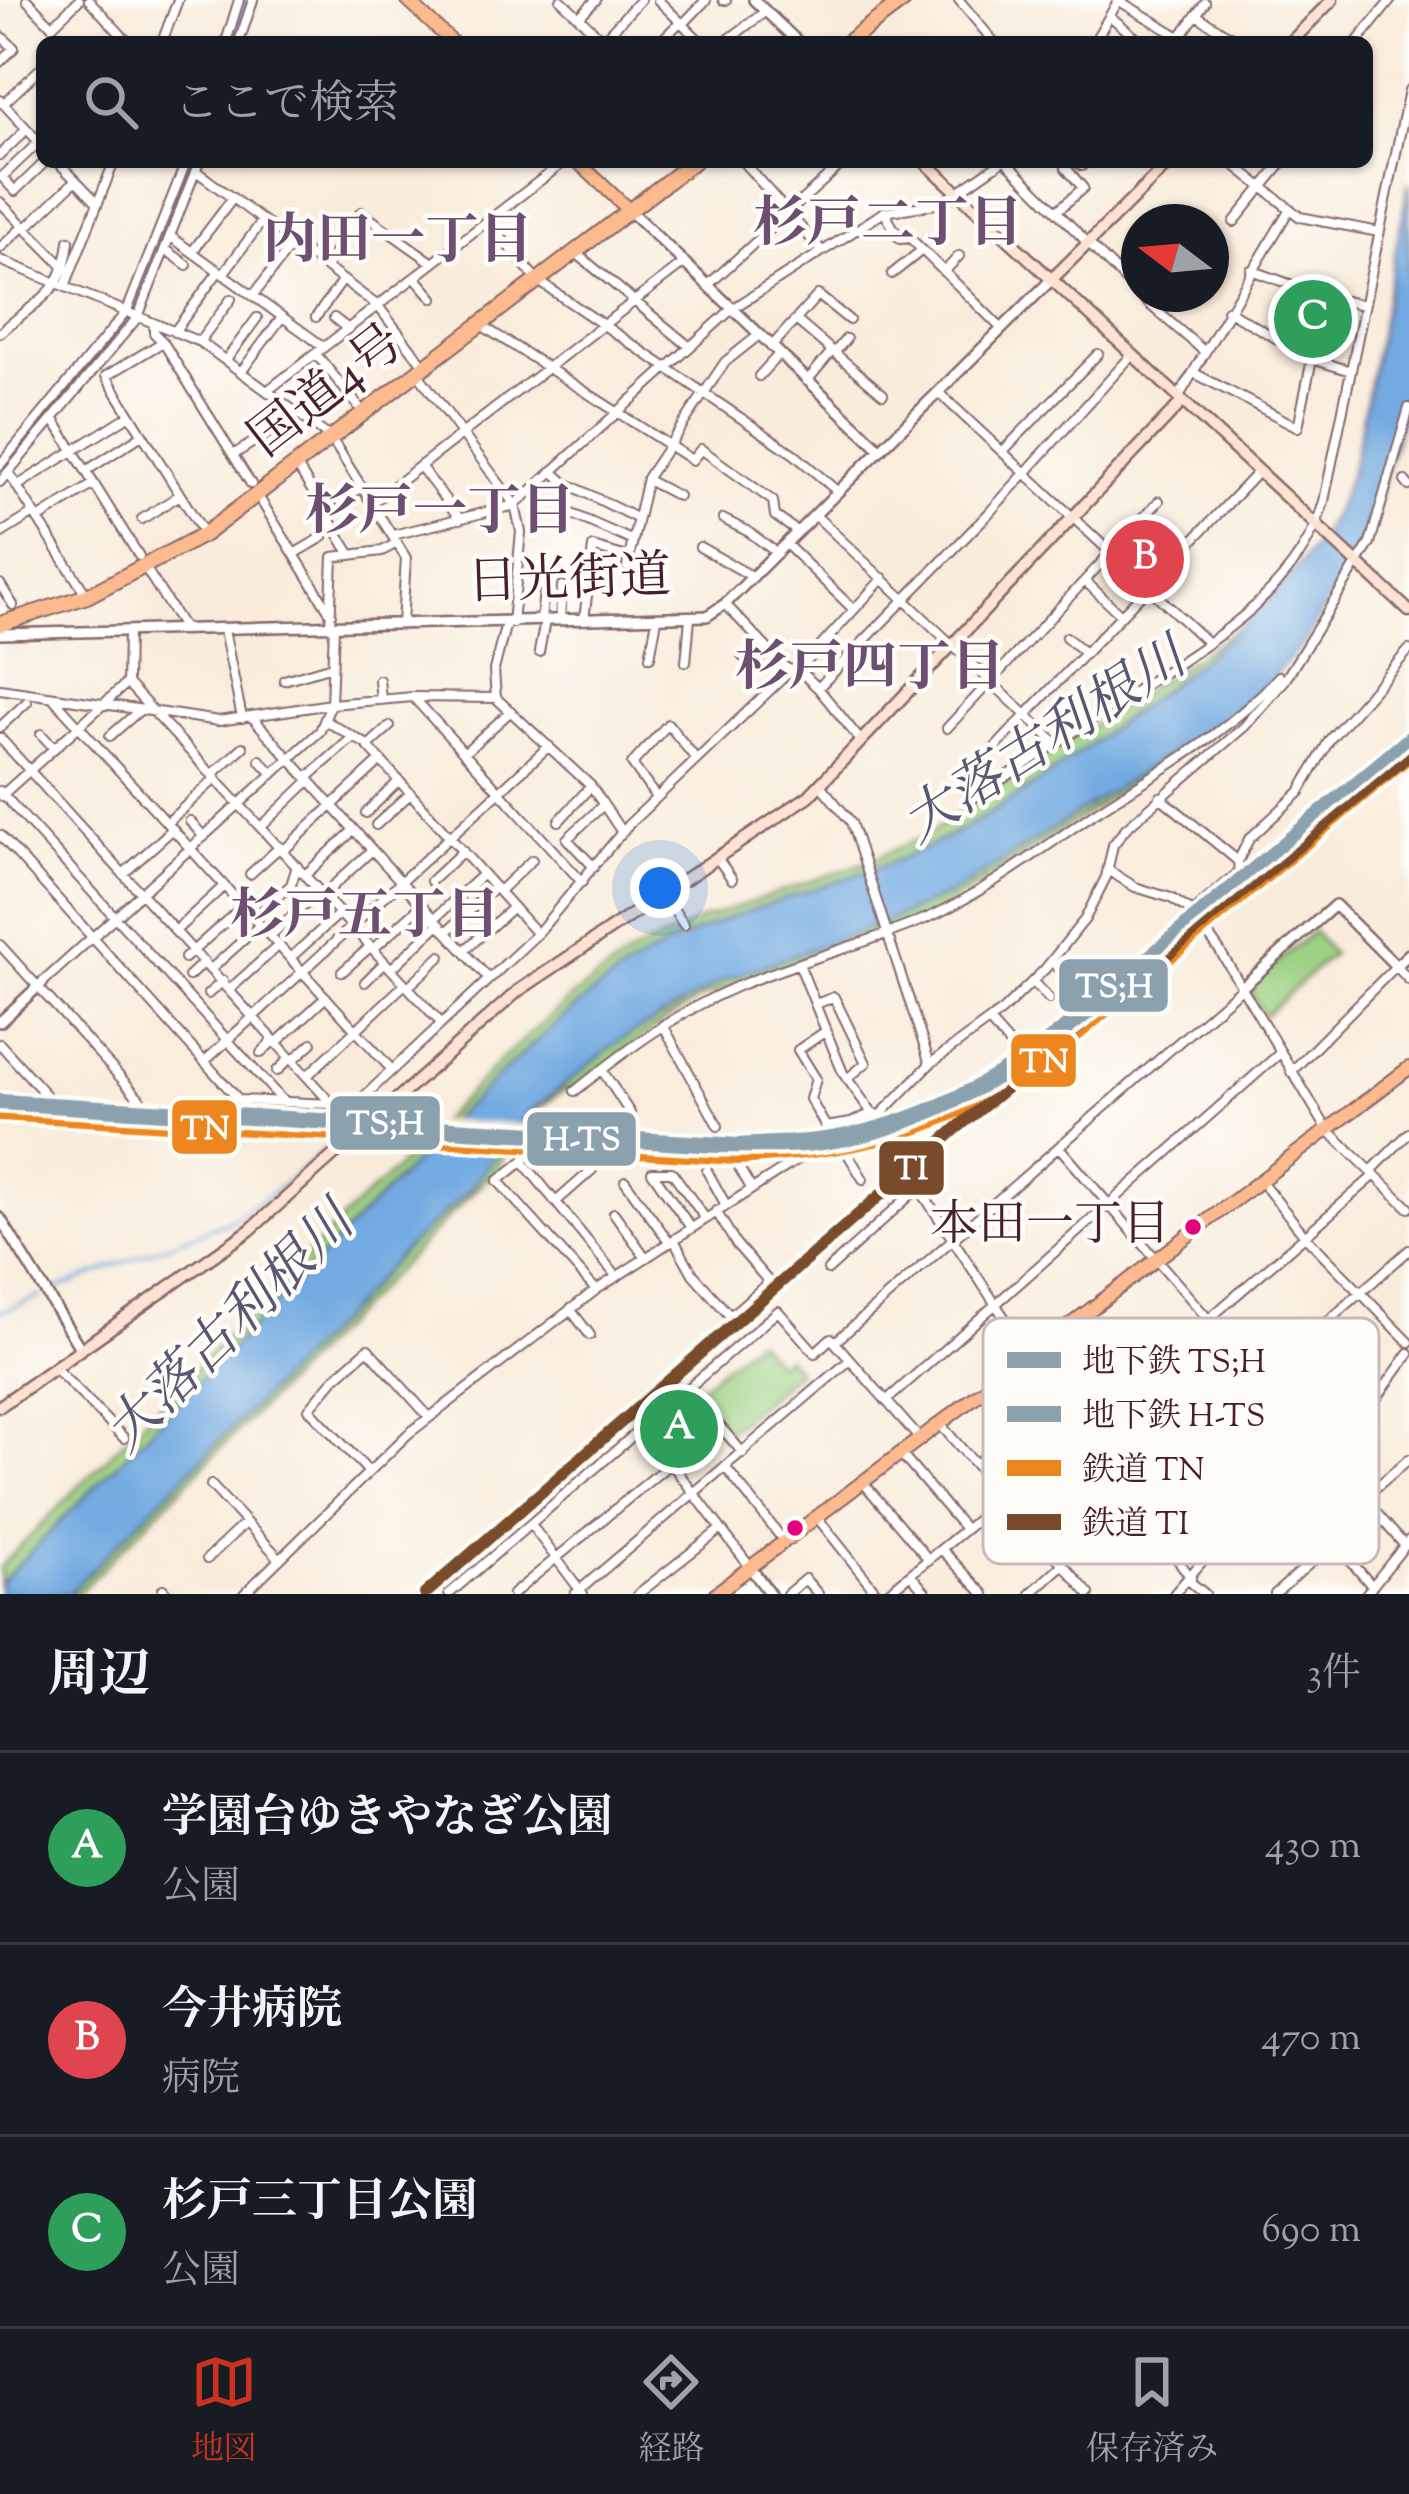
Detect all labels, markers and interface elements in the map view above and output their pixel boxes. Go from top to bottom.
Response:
search box [36,36,1373,168]
icon: search [78,69,144,135]
text: ここで検索 [174,74,399,139]
district label: 杉戸二丁目 [753,188,1023,266]
north arrow [1121,204,1229,312]
district label: 内田一丁目 [263,205,533,283]
pin: C [1274,274,1352,364]
street label: 国道4号 [235,309,421,477]
district label: 杉戸一丁目 [305,476,575,554]
pin: B [1106,514,1184,604]
street label: 日光街道 [466,542,672,622]
water label: 大落古利根川 [889,620,1207,865]
district label: 杉戸四丁目 [735,632,1005,710]
your location [630,858,690,918]
district label: 杉戸五丁目 [230,880,500,958]
line badge: TS;H [1057,957,1170,1014]
text: TS;H [1075,965,1153,1013]
line badge: TN [1009,1032,1078,1089]
text: TN [1019,1040,1069,1088]
line badge: TS;H [328,1094,442,1152]
line badge: TN [170,1098,239,1156]
text: TS;H [346,1102,424,1150]
text: TN [180,1107,230,1155]
line badge: H-TS [525,1110,638,1168]
text: H-TS [543,1118,621,1166]
line badge: TI [877,1139,946,1197]
text: TI [894,1147,928,1195]
water label: 大落古利根川 [90,1184,378,1472]
place label: 本田一丁目 [930,1193,1170,1262]
marker: 本田一丁目 [1182,1216,1204,1238]
legend [983,1318,1379,1564]
text: 地下鉄 TS;H [1082,1340,1266,1388]
pin: A [640,1384,718,1474]
text: 地下鉄 H-TS [1082,1394,1265,1442]
text: 鉄道 TN [1082,1448,1205,1496]
text: 鉄道 TI [1082,1502,1189,1550]
unlabelled marker [784,1517,806,1539]
text: 周辺 [48,1641,150,1714]
text: 3件 [1306,1648,1361,1704]
text: 学園台ゆきやなぎ公園 [162,1788,612,1853]
text: A [71,1820,103,1876]
text: 430 m [1265,1820,1361,1876]
text: 公園 [162,1861,240,1917]
text: 今井病院 [162,1980,342,2045]
text: B [75,2012,99,2068]
text: 470 m [1261,2012,1361,2068]
text: 病院 [162,2053,240,2109]
text: 杉戸三丁目公園 [162,2172,477,2237]
text: C [71,2204,103,2260]
text: 690 m [1261,2204,1361,2260]
text: 公園 [162,2245,240,2301]
tab: 地図 [191,2349,257,2475]
tab: 経路 [638,2349,704,2475]
tab: 保存済み [1086,2349,1218,2475]

